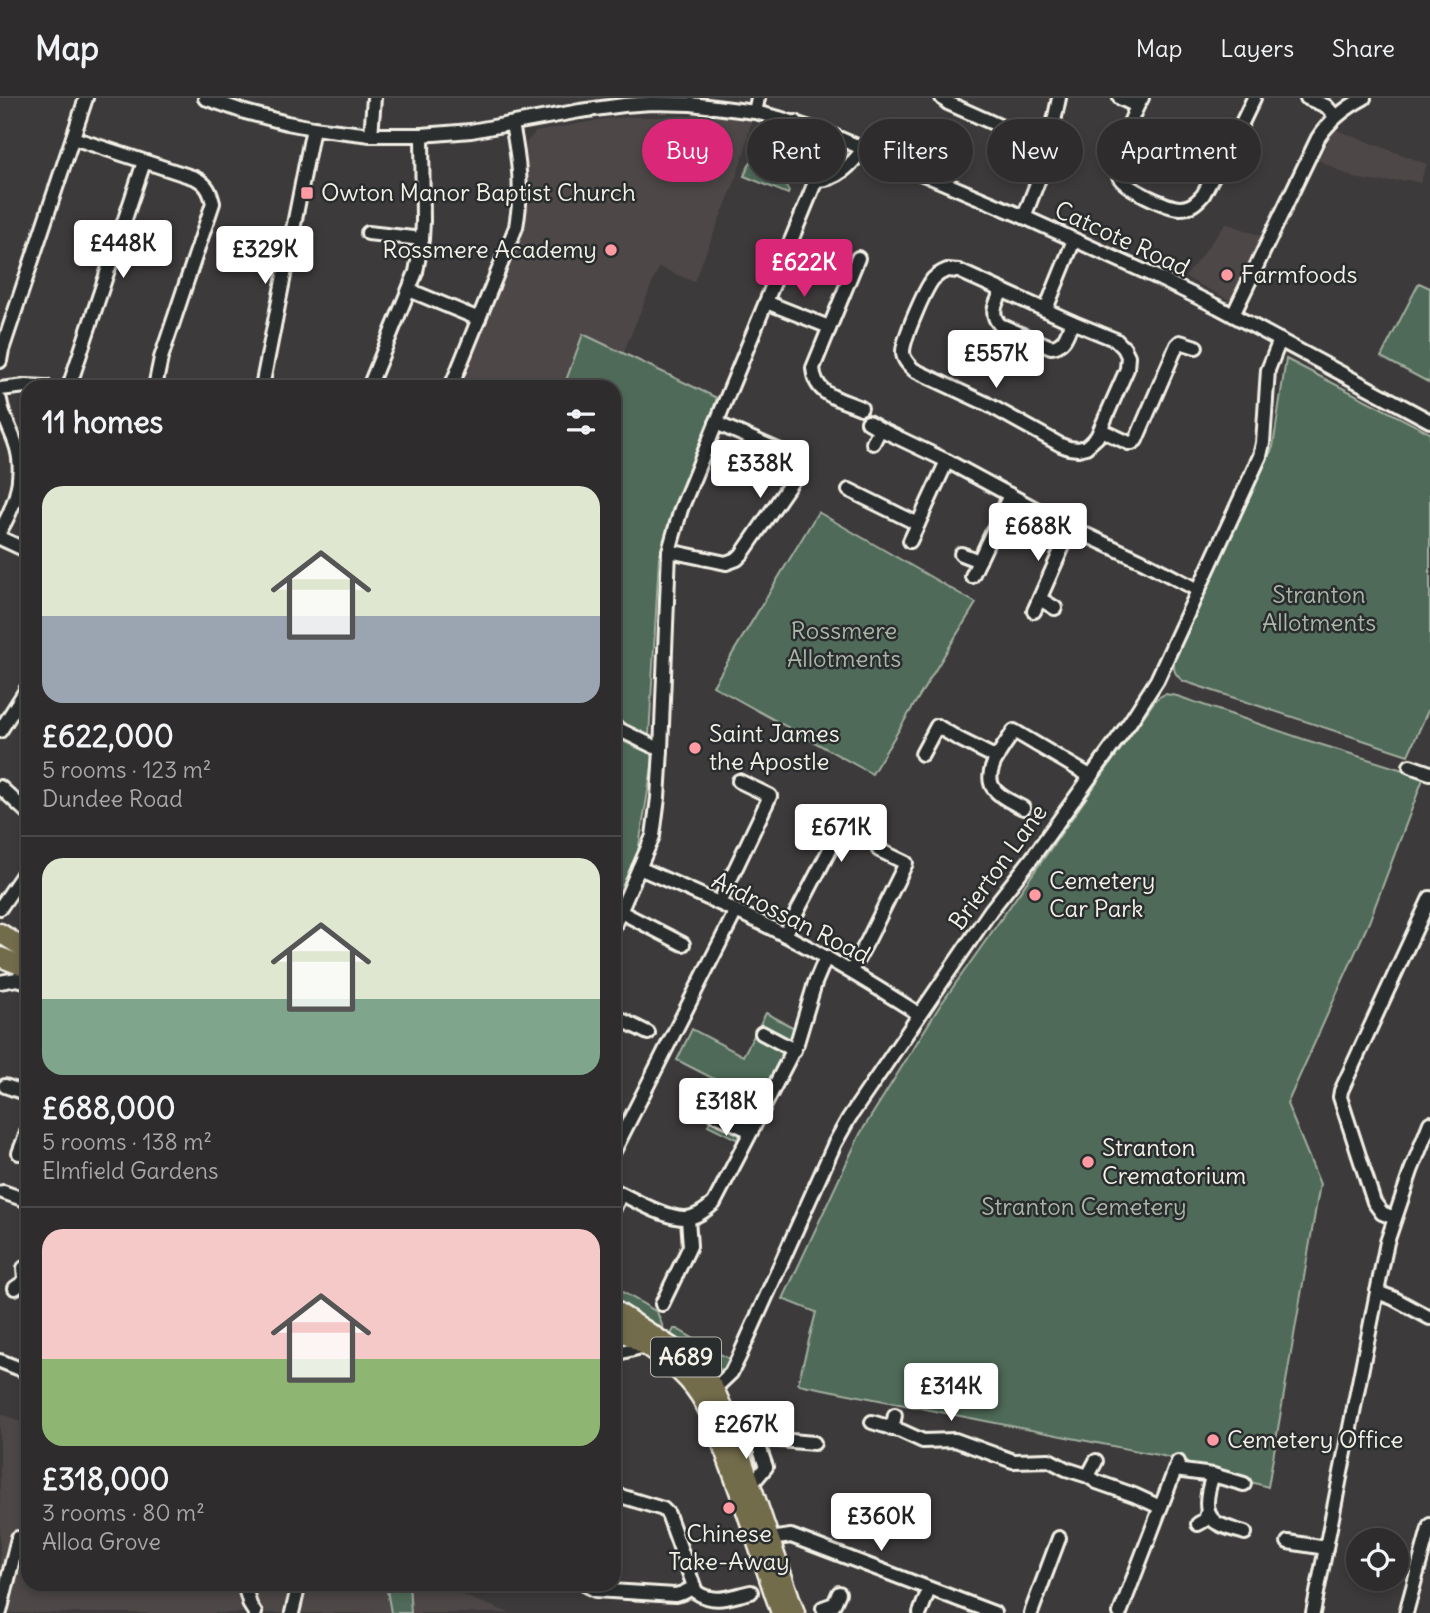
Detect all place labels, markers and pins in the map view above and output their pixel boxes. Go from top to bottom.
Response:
place label: Owton Manor Baptist Church [321,177,636,207]
marker: Owton Manor Baptist Church [299,185,315,201]
pin: £448K [74,220,172,280]
pin: £329K [216,226,314,286]
place label: Rossmere Academy [382,234,597,264]
pin: £622K [755,240,853,299]
marker: Rossmere Academy [603,242,619,258]
place label: Farmfoods [1241,259,1357,289]
marker: Farmfoods [1219,267,1235,283]
pin: £557K [947,330,1045,390]
pin: £338K [711,440,809,500]
pin: £688K [989,504,1087,563]
place label: Saint James the Apostle [709,718,840,776]
marker: Saint James the Apostle [687,740,703,756]
pin: £671K [792,804,890,864]
place label: Cemetery Car Park [1049,865,1155,923]
marker: Cemetery Car Park [1027,887,1043,903]
pin: £318K [677,1079,775,1138]
place label: Stranton Crematorium [1102,1132,1246,1190]
marker: Stranton Crematorium [1080,1154,1096,1170]
pin: £314K [902,1364,1000,1423]
pin: £267K [697,1402,795,1461]
place label: Cemetery Office [1227,1424,1403,1454]
marker: Cemetery Office [1205,1432,1221,1448]
pin: £360K [832,1494,930,1553]
marker: Chinese Take-Away [721,1500,737,1516]
place label: Chinese Take-Away [668,1518,790,1576]

